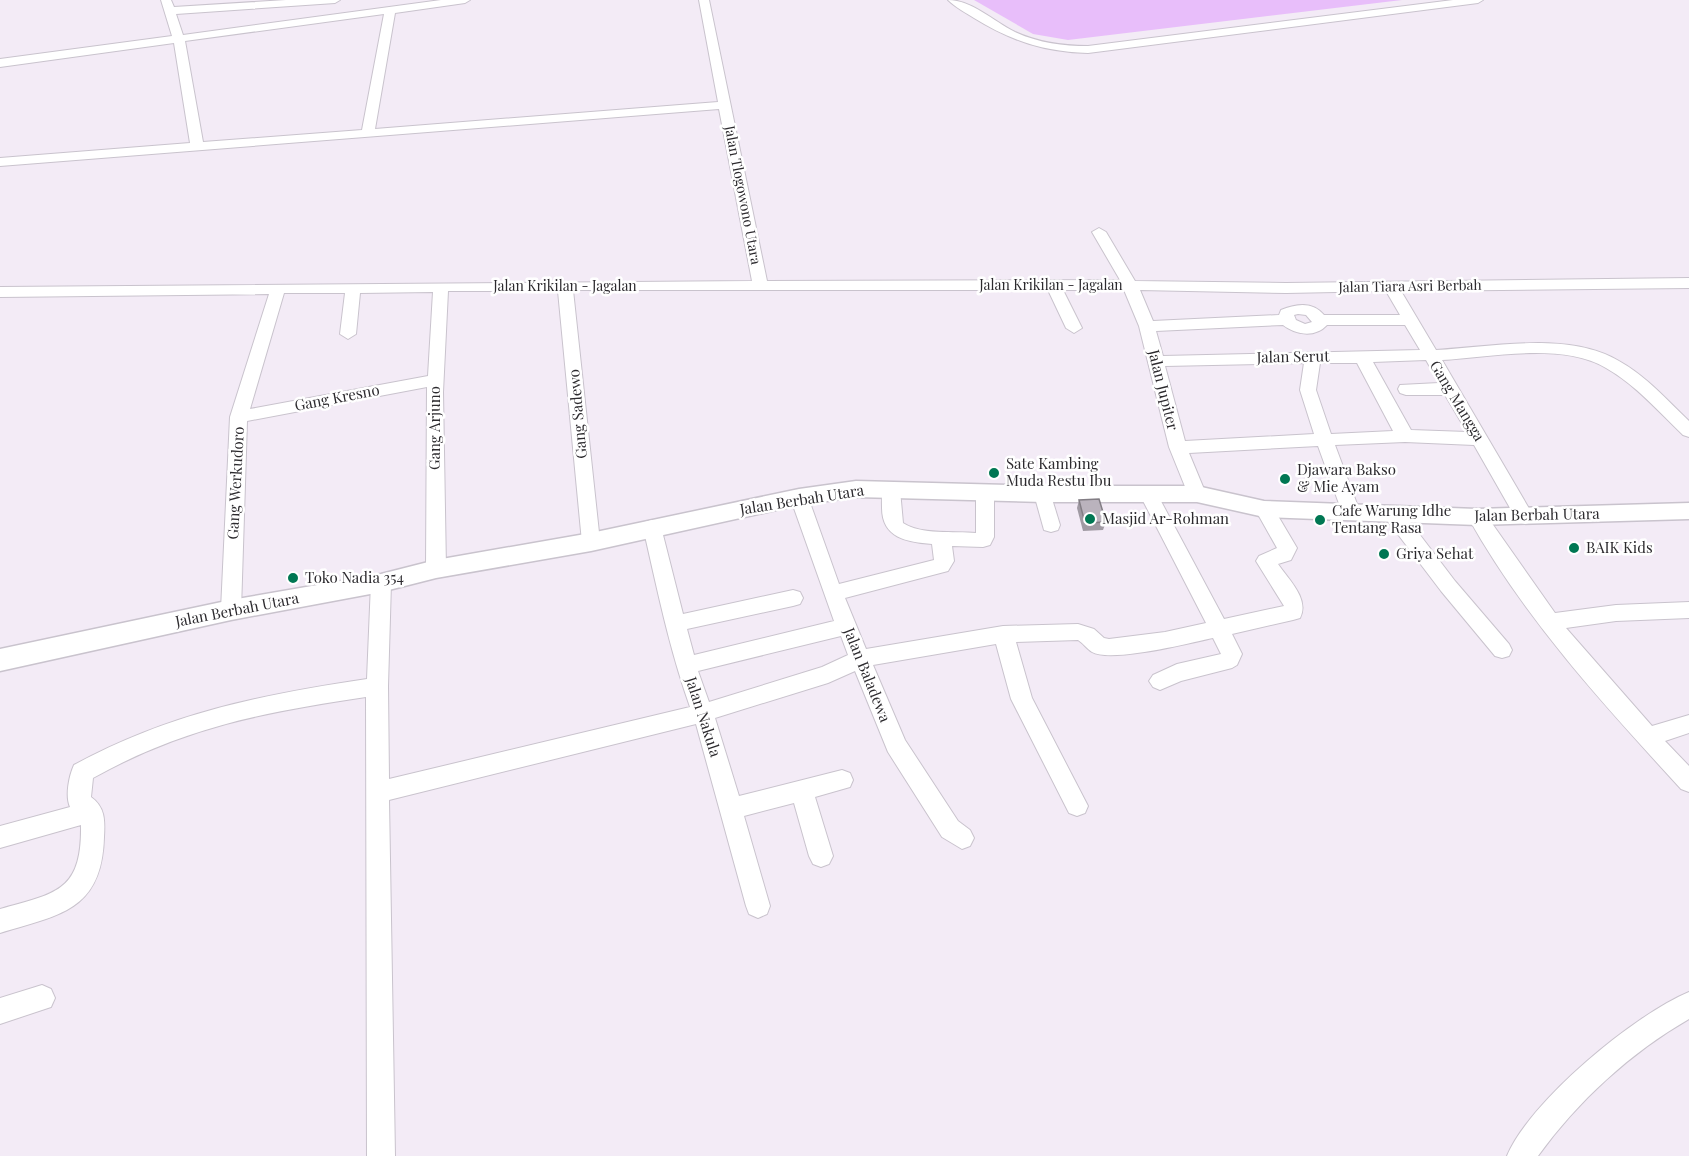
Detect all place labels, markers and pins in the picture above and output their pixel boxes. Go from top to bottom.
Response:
place label: Sate Kambing Muda Restu Ibu [1006,453,1112,490]
place label: Djawara Bakso & Mie Ayam [1297,459,1396,496]
marker: Sate Kambing Muda Restu Ibu [987,466,1001,480]
marker: Djawara Bakso & Mie Ayam [1278,472,1292,486]
place label: Cafe Warung Idhe Tentang Rasa [1332,500,1451,537]
place label: Masjid Ar-Rohman [1102,508,1229,528]
marker: Masjid Ar-Rohman [1083,512,1097,526]
marker: Cafe Warung Idhe Tentang Rasa [1313,513,1327,527]
place label: BAIK Kids [1586,537,1653,557]
marker: BAIK Kids [1567,541,1581,555]
place label: Griya Sehat [1396,543,1474,563]
marker: Griya Sehat [1377,547,1391,561]
place label: Toko Nadia 354 [305,567,404,587]
marker: Toko Nadia 354 [286,571,300,585]

